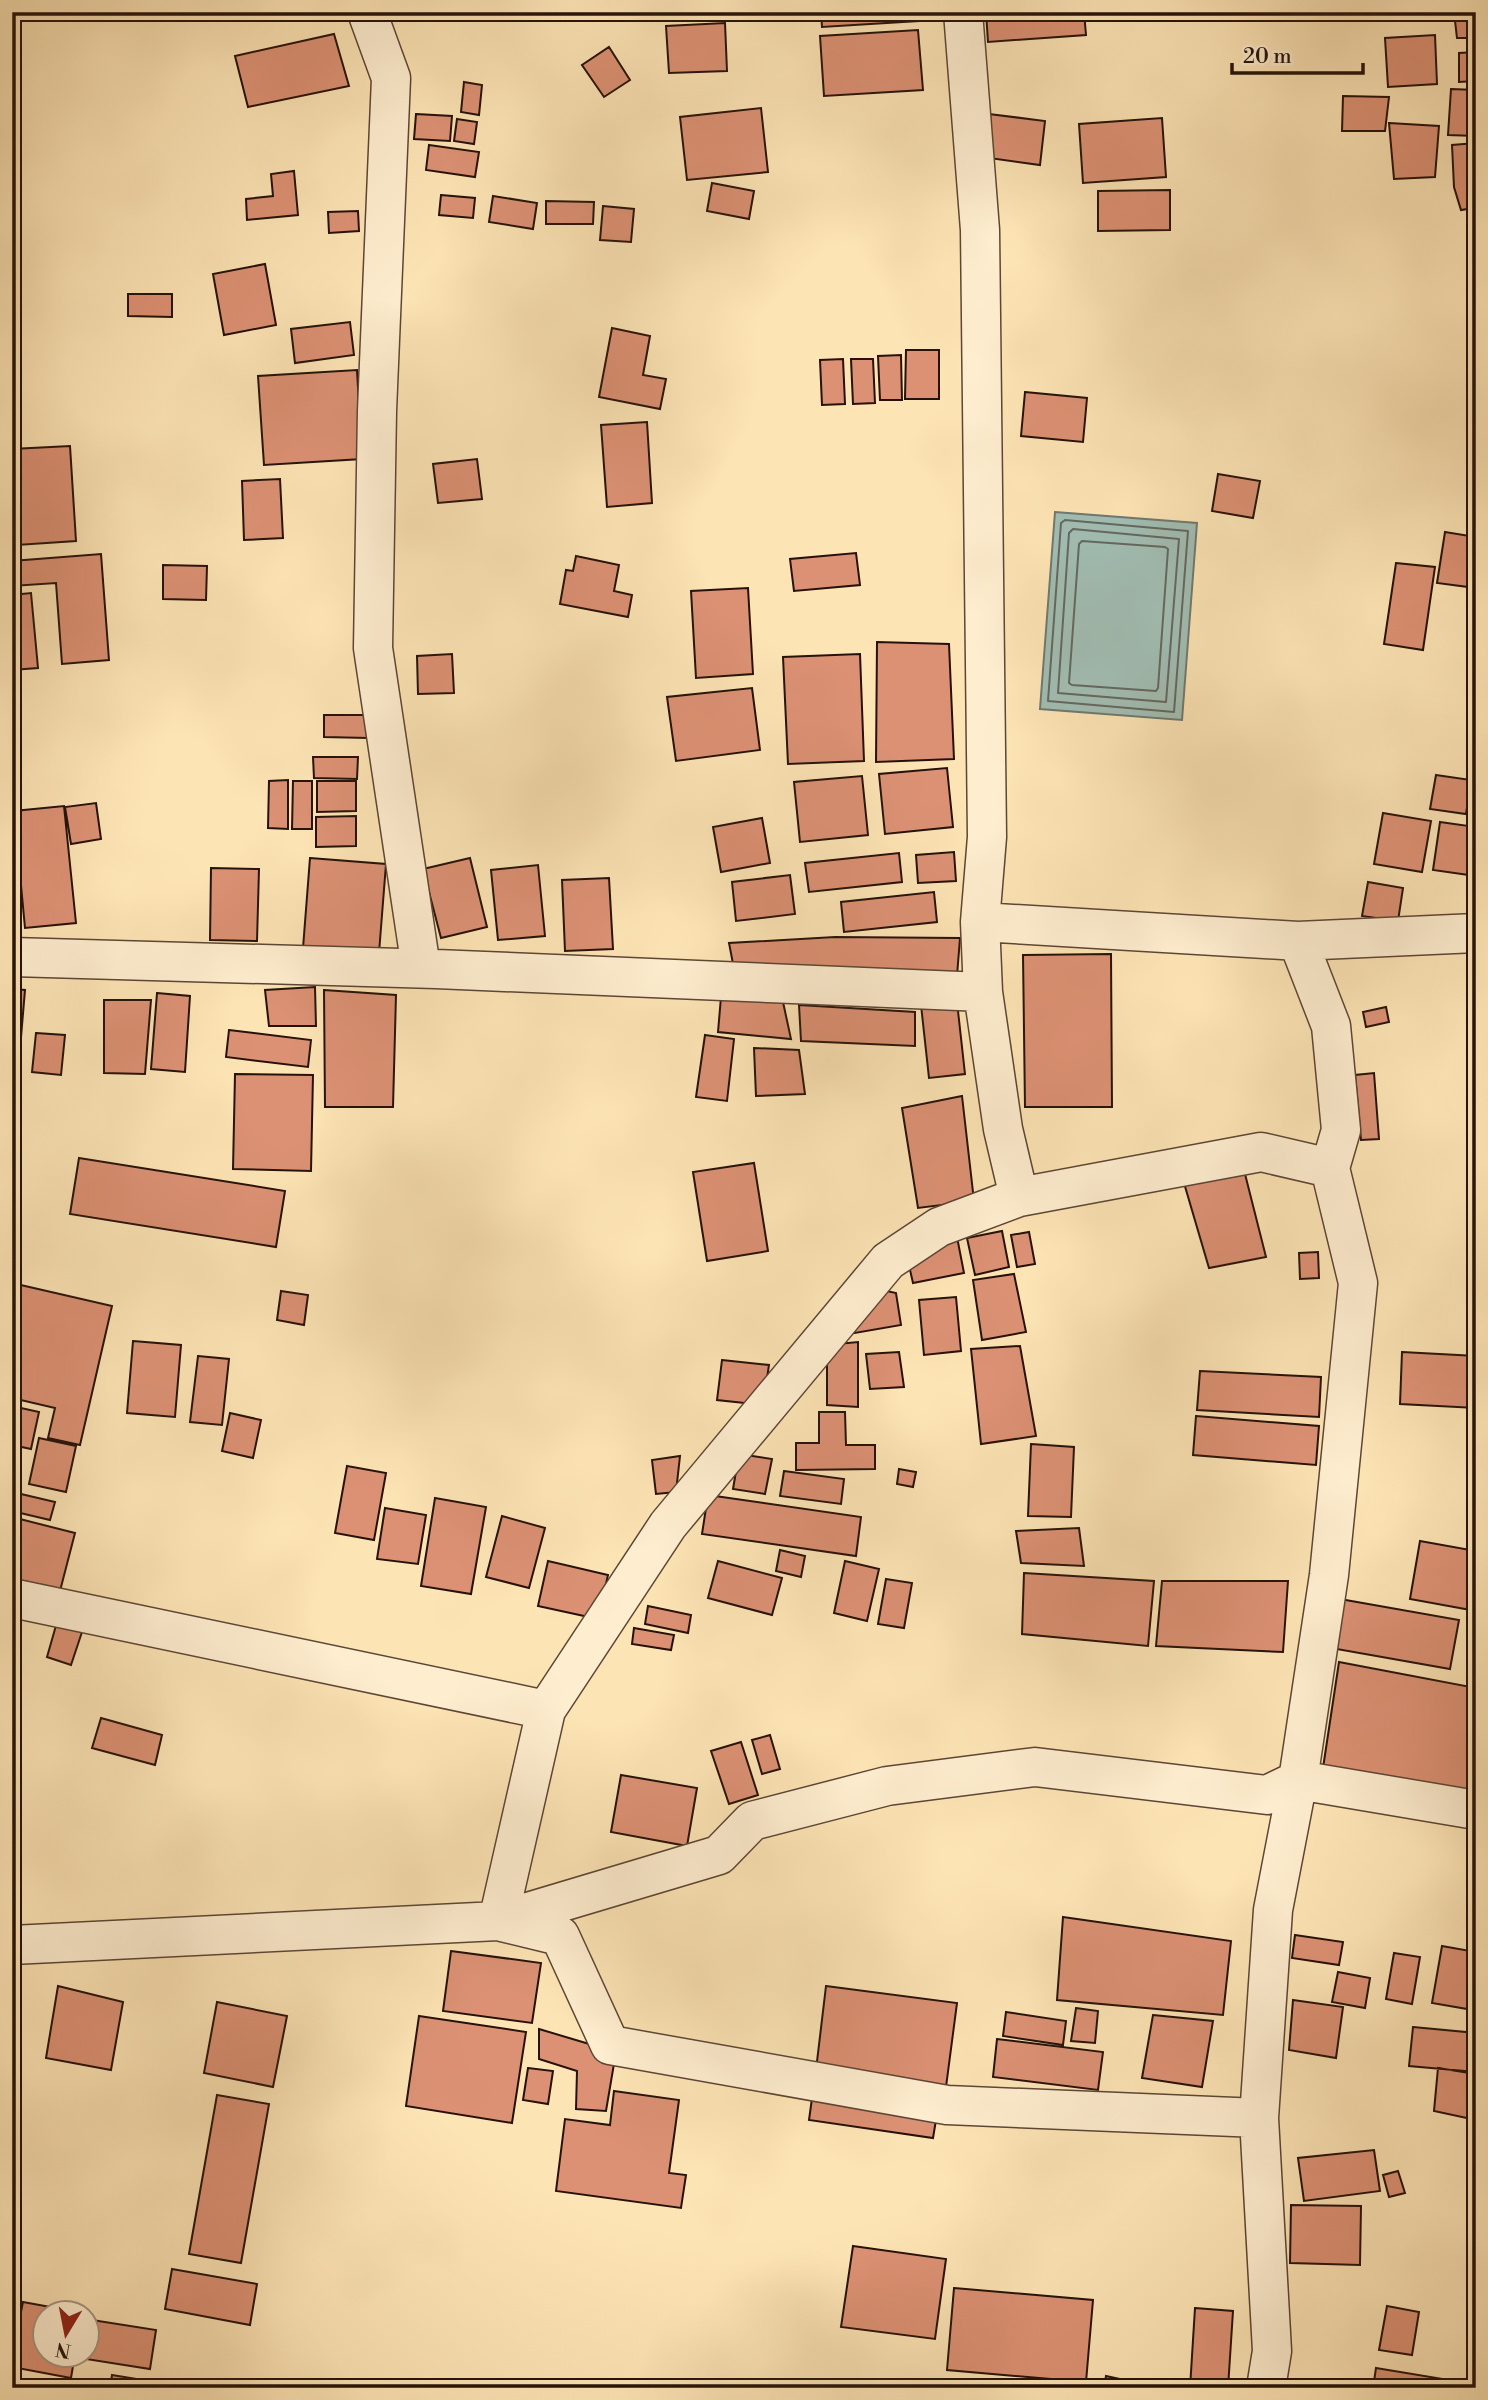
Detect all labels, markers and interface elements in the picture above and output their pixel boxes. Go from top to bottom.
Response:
scale bar [1232,32,1364,76]
text: 20 m [1243,44,1292,70]
north arrow [32,2298,102,2368]
text: N [54,2337,73,2363]

